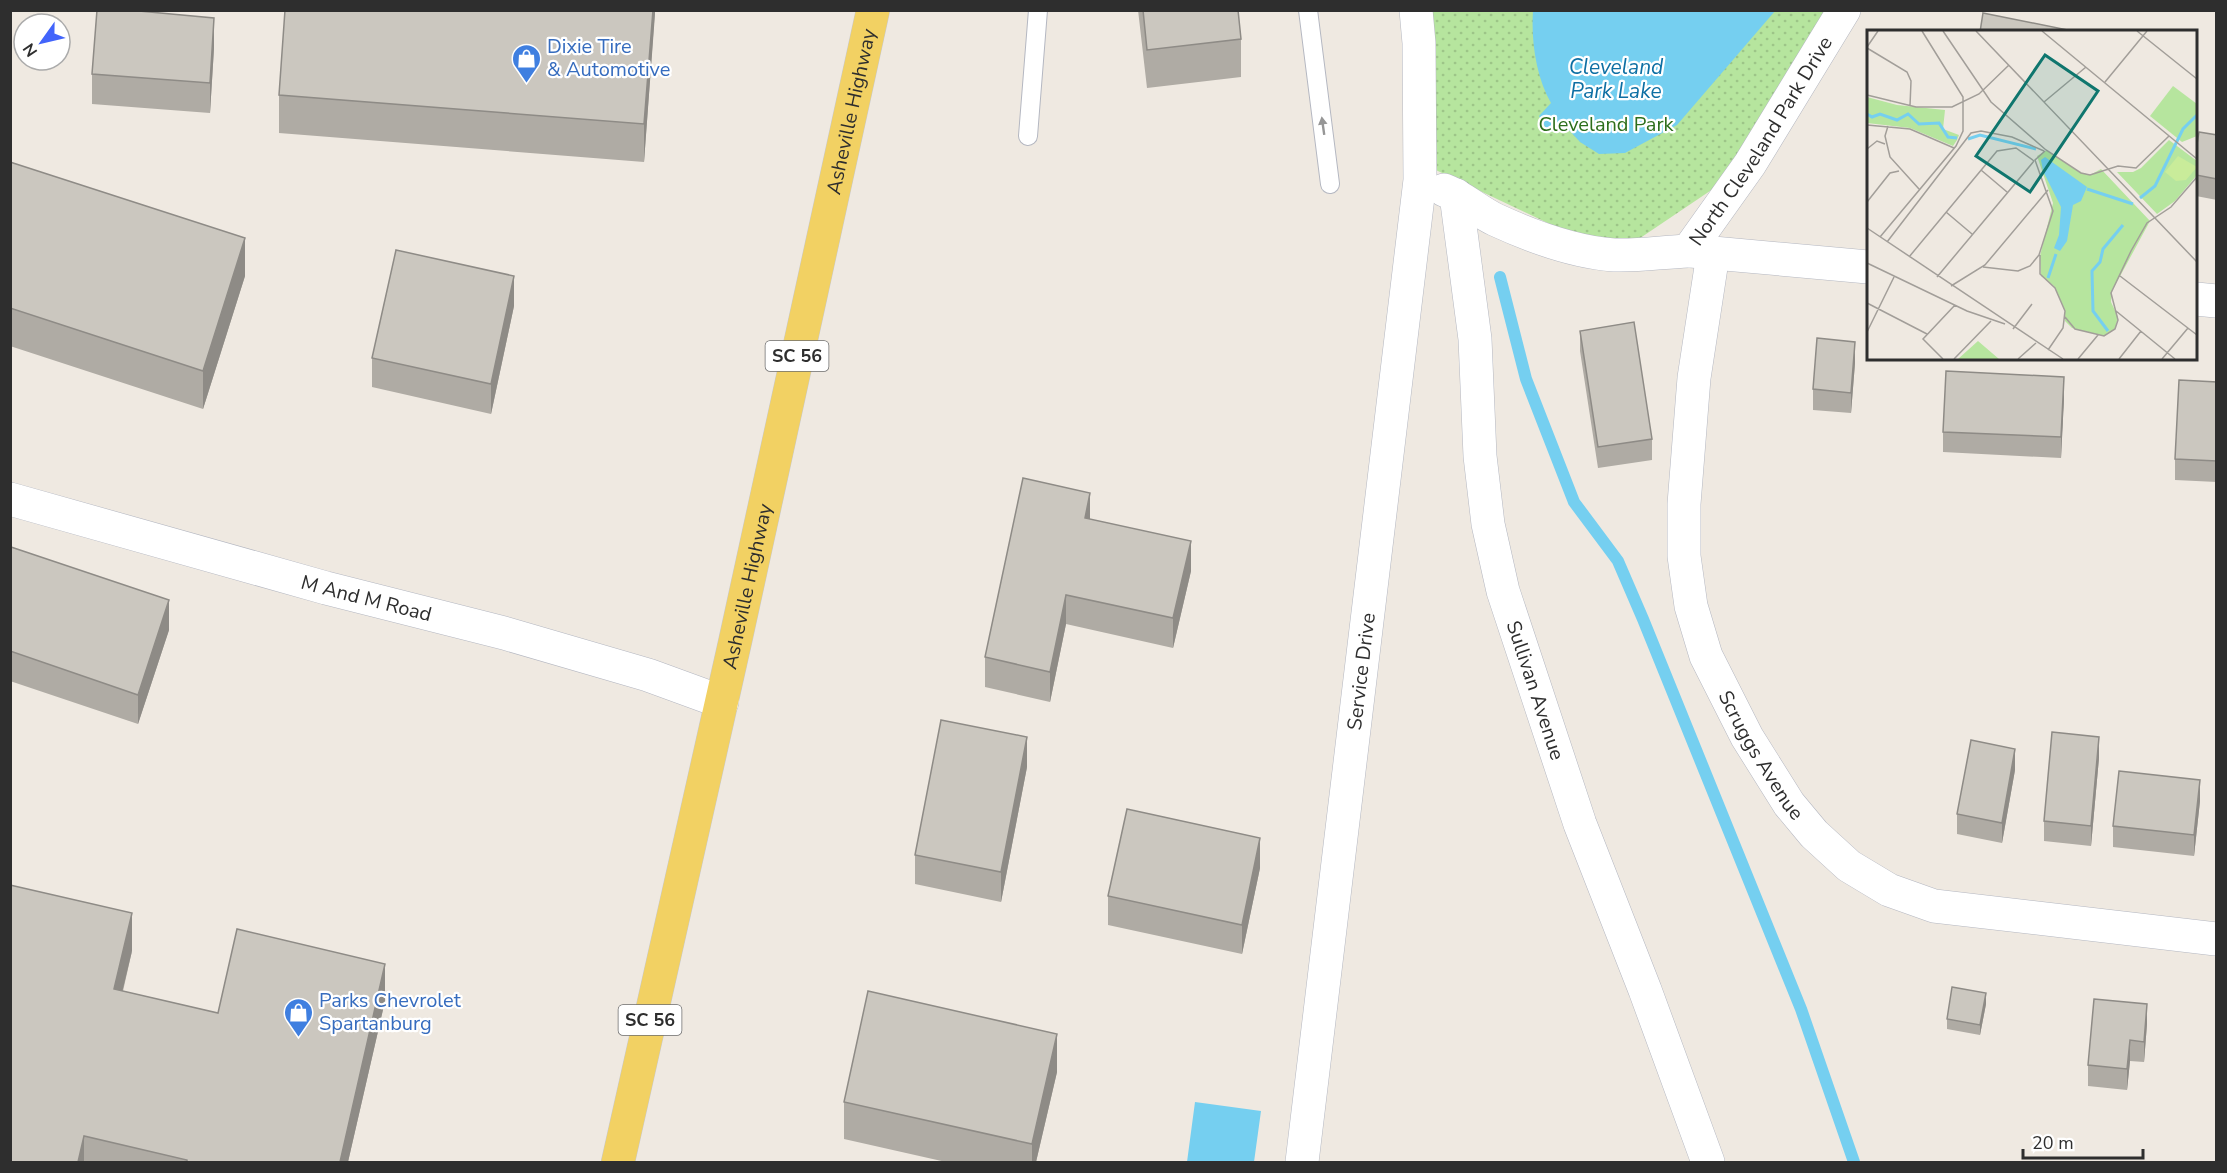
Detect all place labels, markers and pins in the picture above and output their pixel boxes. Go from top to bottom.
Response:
place label: Dixie Tire & Automotive [547,33,670,83]
shop icon: Dixie Tire & Automotive [510,42,542,84]
place label: Parks Chevrolet Spartanburg [319,987,462,1037]
shop icon: Parks Chevrolet Spartanburg [282,996,314,1038]

